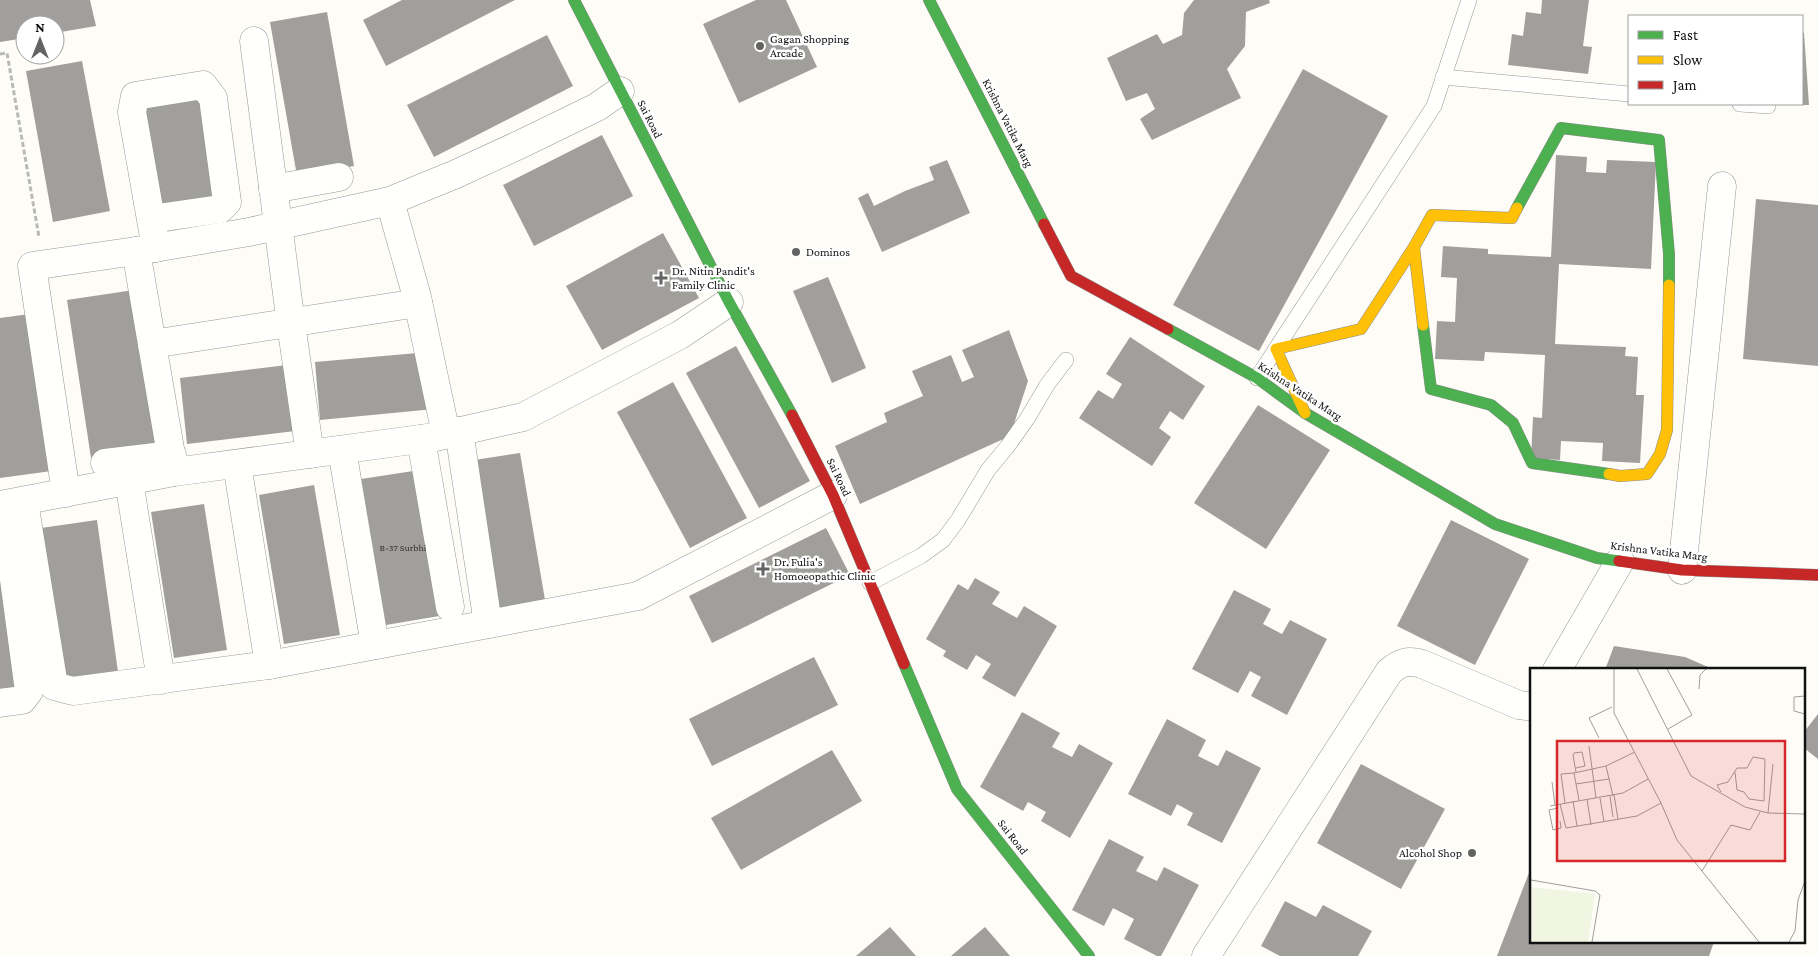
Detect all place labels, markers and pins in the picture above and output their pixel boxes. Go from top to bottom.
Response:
place label: Gagan Shopping Arcade [770,32,849,60]
marker: Gagan Shopping Arcade [754,40,766,52]
place label: Dominos [806,245,850,259]
marker: Dominos [790,246,802,258]
place label: Dr. Nitin Pandit's Family Clinic [672,264,755,292]
marker: Dr. Nitin Pandit's Family Clinic [654,271,668,285]
place label: Dr. Fulia's Homoeopathic Clinic [774,555,875,583]
marker: Dr. Fulia's Homoeopathic Clinic [756,562,770,576]
place label: Alcohol Shop [1399,846,1462,860]
marker: Alcohol Shop [1466,847,1478,859]

